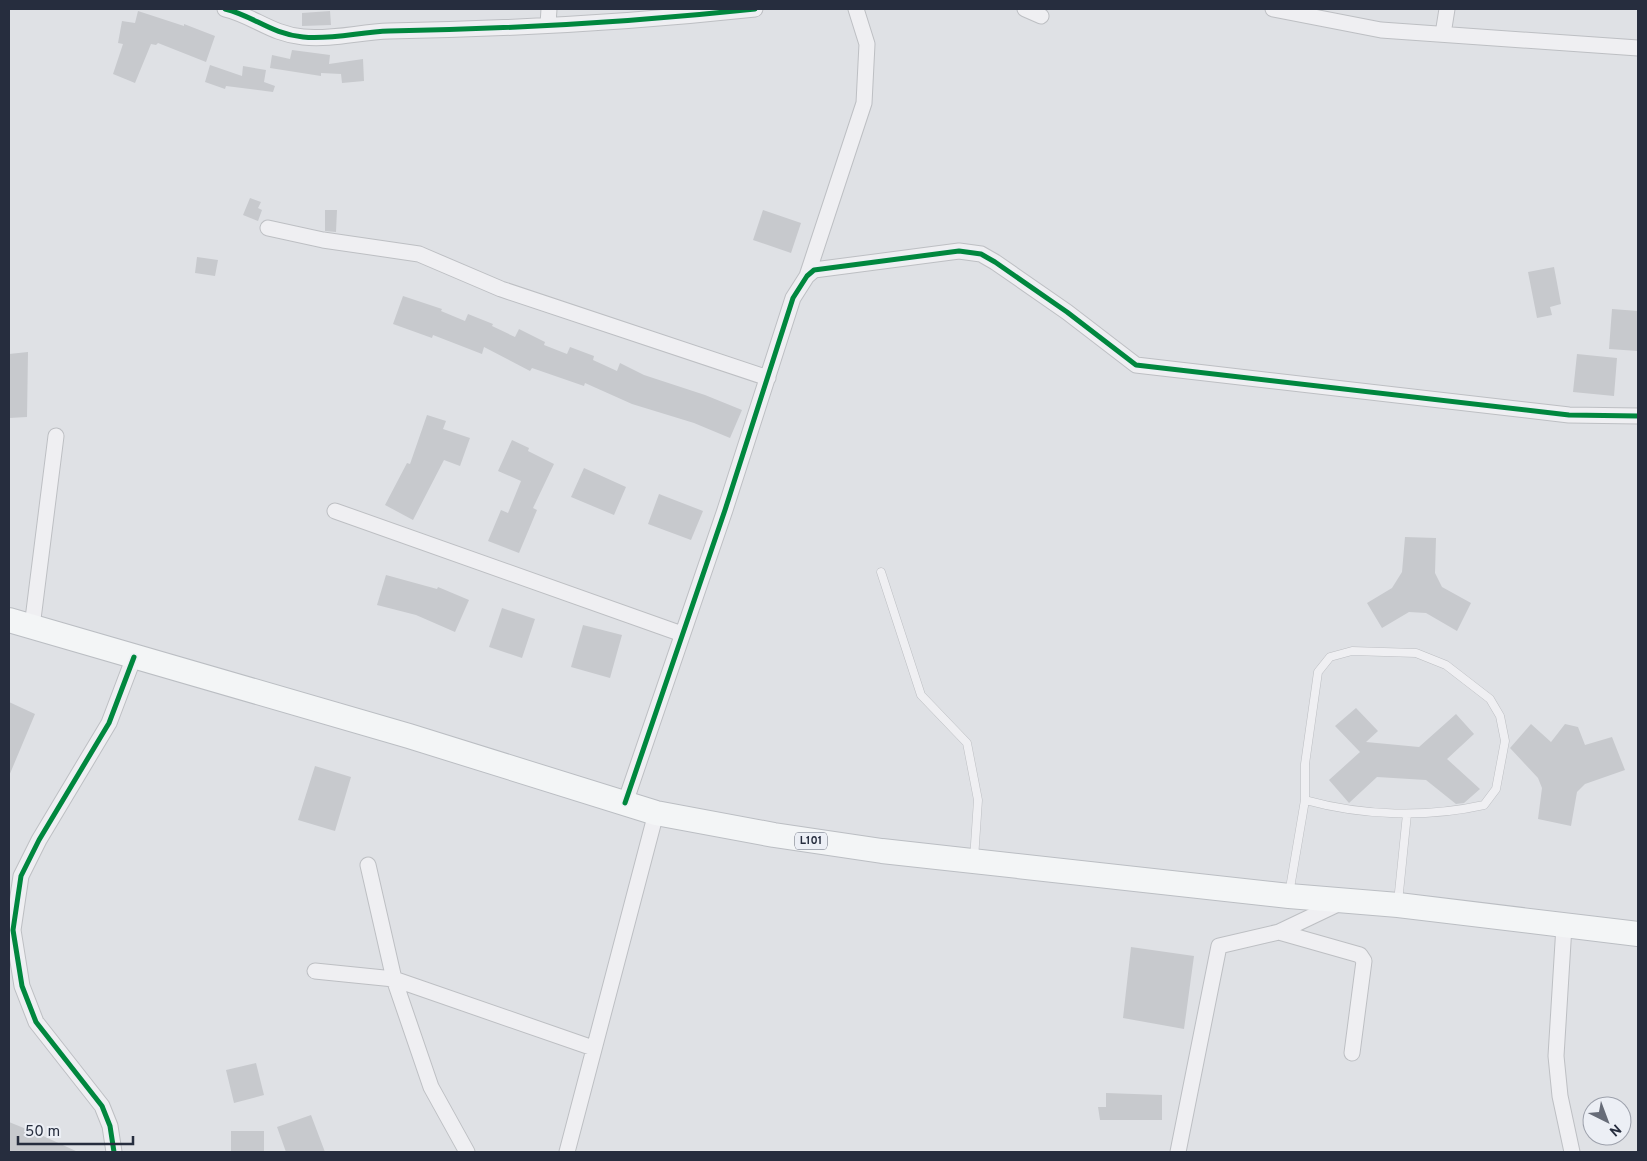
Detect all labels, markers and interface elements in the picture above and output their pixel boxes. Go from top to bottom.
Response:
road number: L101 [795,832,827,849]
north arrow [1582,1096,1632,1146]
scale bar [18,1114,132,1146]
text: N [1605,1120,1624,1139]
text: 50 m [25,1123,60,1142]

